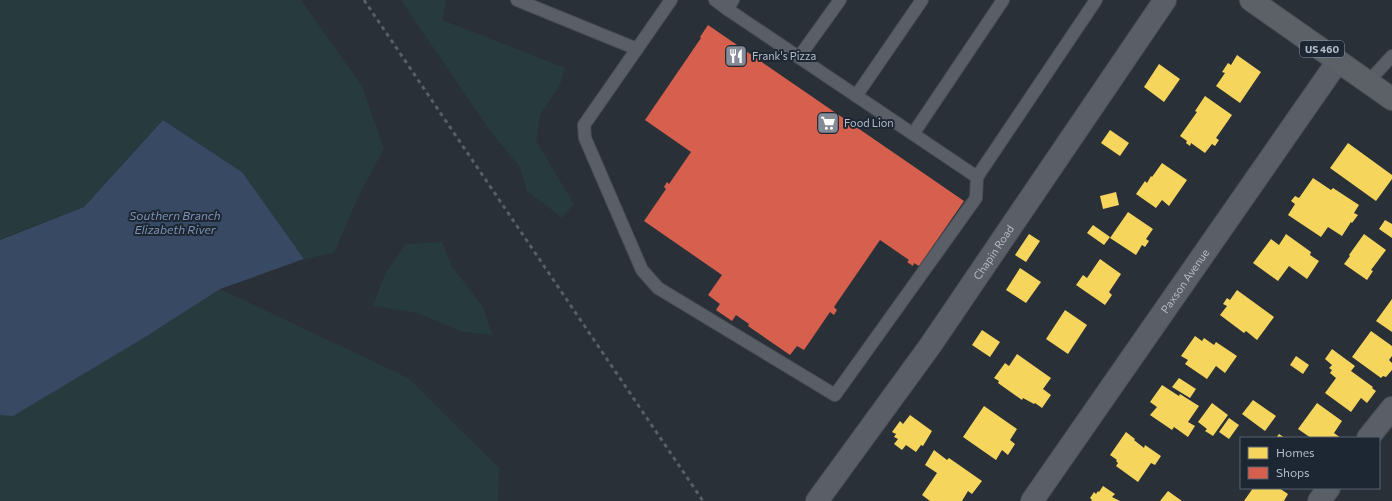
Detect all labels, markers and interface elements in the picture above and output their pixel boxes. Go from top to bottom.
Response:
road number: US 460 [1300,41,1344,57]
restaurant icon: Frank's Pizza [723,43,749,69]
place label: Frank's Pizza [752,49,816,62]
supermarket icon: Food Lion [815,110,841,136]
place label: Food Lion [844,116,894,129]
water label: Southern Branch Elizabeth River [129,208,221,236]
street label: Chapin Road [970,222,1016,282]
street label: Paxson Avenue [1158,246,1212,315]
legend [1240,437,1380,489]
text: Homes [1276,445,1314,459]
text: Shops [1276,465,1310,479]

